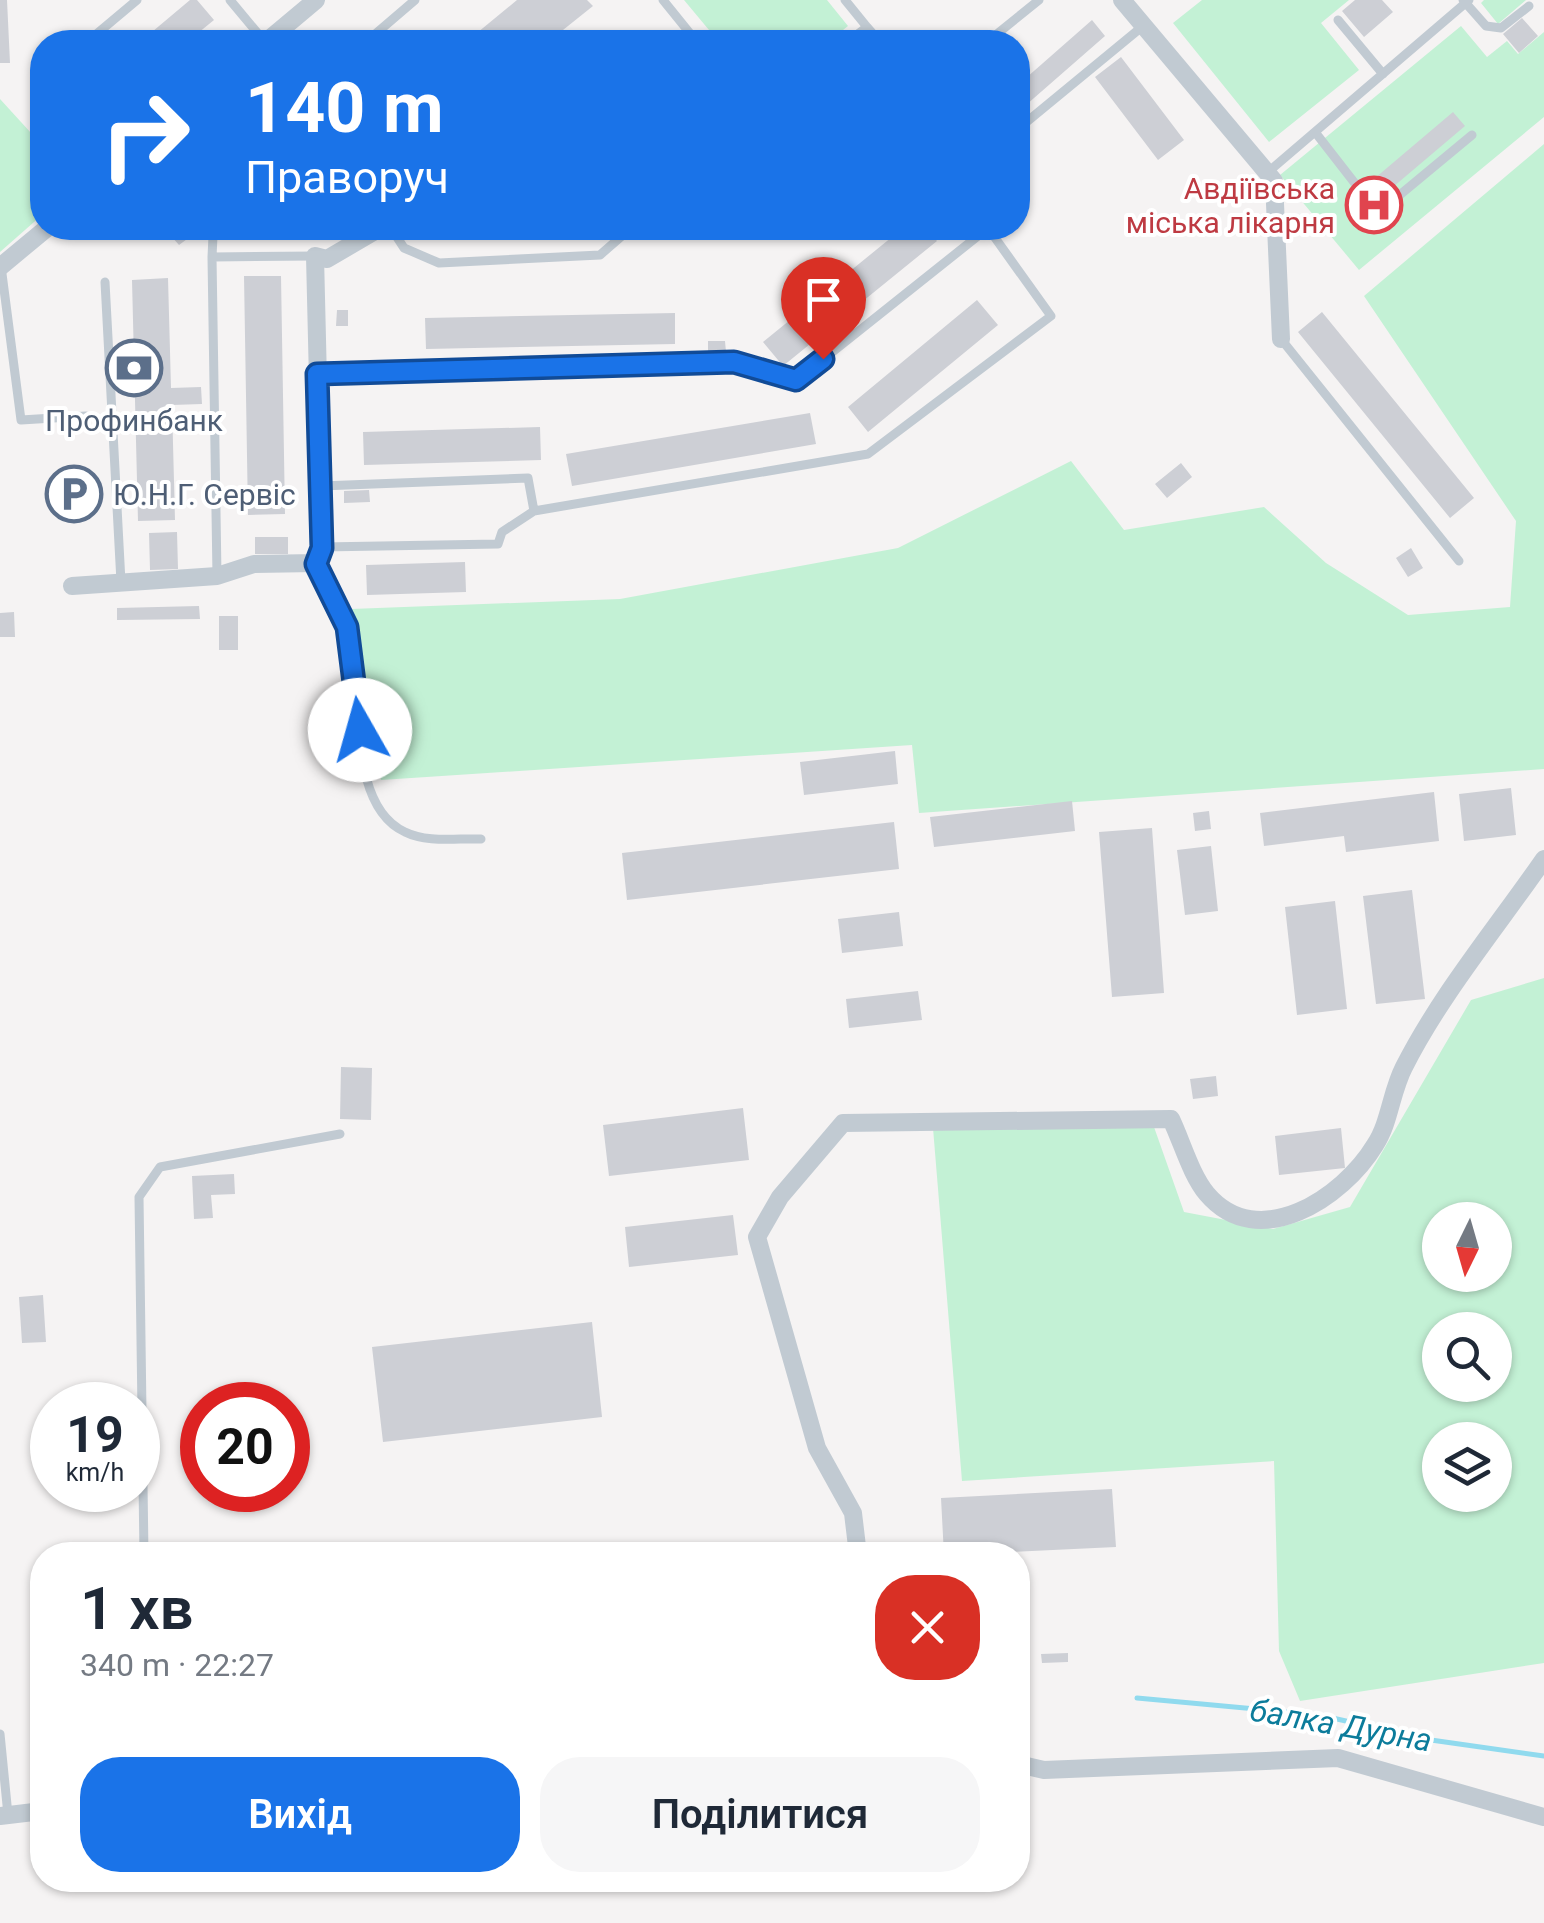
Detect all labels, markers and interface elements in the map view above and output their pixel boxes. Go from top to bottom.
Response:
text: 140 m [245,67,444,149]
icon: right [80,70,210,200]
text: Праворуч [245,151,449,204]
place label: Авдіївська міська лікарня [1126,171,1335,240]
hospital icon: Авдіївська міська лікарня [1344,175,1404,235]
pin [781,257,866,360]
icon: arrive [796,272,851,327]
bank icon: Профинбанк [104,338,164,398]
place label: Профинбанк [45,403,223,438]
parking icon: Ю.Н.Г. Сервіс [44,464,104,524]
place label: Ю.Н.Г. Сервіс [113,477,296,512]
position arrow [308,678,412,782]
north arrow [1422,1202,1512,1292]
map controls [1422,1202,1512,1512]
button: search [1422,1312,1512,1402]
speed limit sign: 20 [180,1382,310,1512]
text: 19 [66,1406,124,1464]
button: layers [1422,1422,1512,1512]
text: km/h [66,1458,124,1487]
text: 1 хв [80,1573,194,1644]
button: close [875,1575,980,1680]
text: 340 m · 22:27 [80,1646,274,1684]
water label: балка Дурна [1247,1690,1435,1760]
button: Вихід [80,1757,520,1872]
button: Поділитися [540,1757,980,1872]

